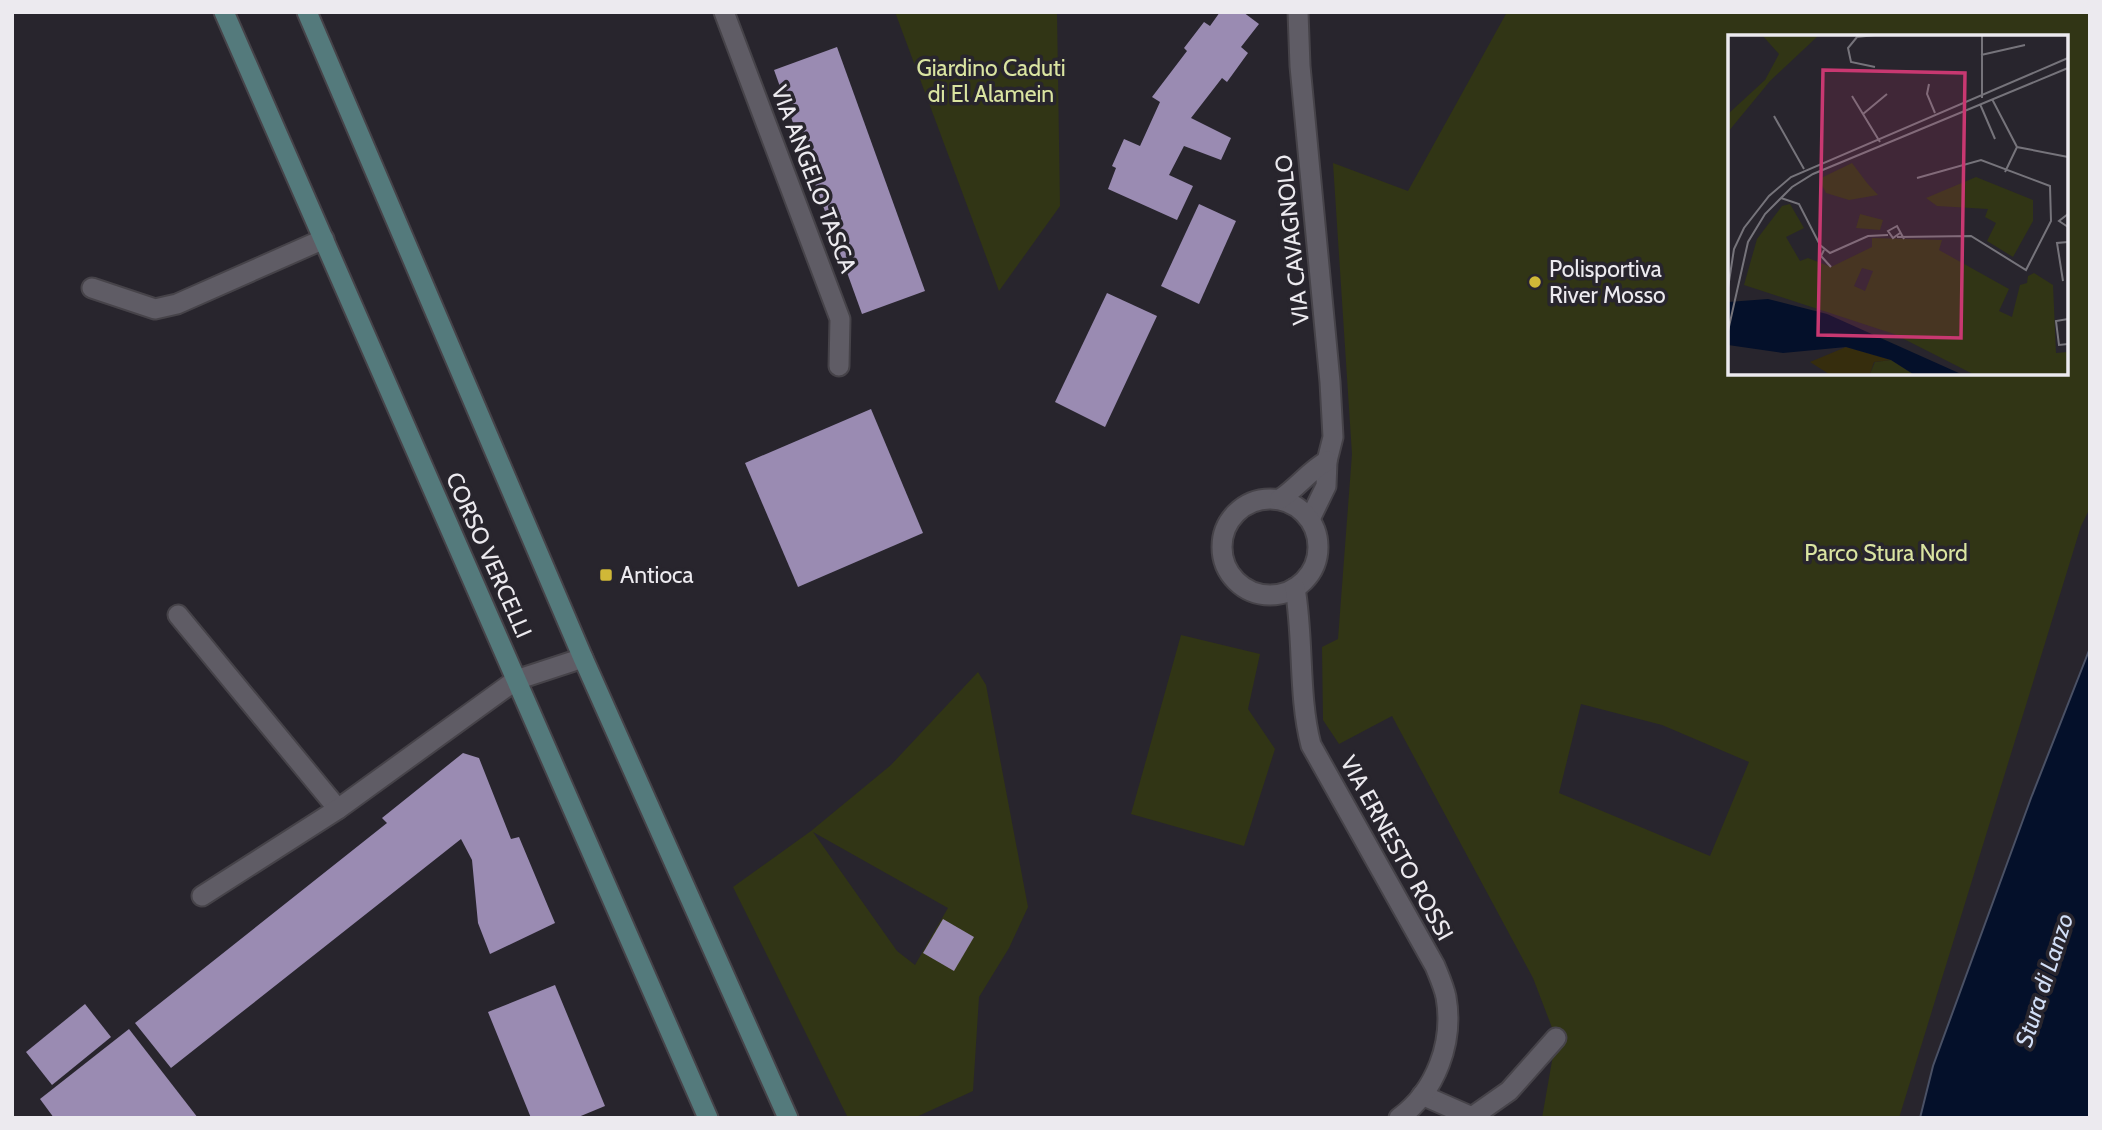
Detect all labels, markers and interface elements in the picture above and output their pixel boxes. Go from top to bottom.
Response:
inset map [1728,35,2067,374]
park label: Giardino Caduti di El Alamein [916,54,1066,108]
street label: VIA ANGELO TASCA [765,81,863,277]
street label: VIA CAVAGNOLO [1269,153,1315,327]
place label: Polisportiva River Mosso [1549,255,1666,309]
marker: Polisportiva River Mosso [1527,274,1543,290]
street label: CORSO VERCELLI [440,468,538,642]
park label: Parco Stura Nord [1804,539,1968,567]
place label: Antioca [620,561,694,589]
marker: Antioca [598,567,614,583]
street label: VIA ERNESTO ROSSI [1335,751,1459,945]
water label: Stura di Lanzo [2009,910,2079,1050]

